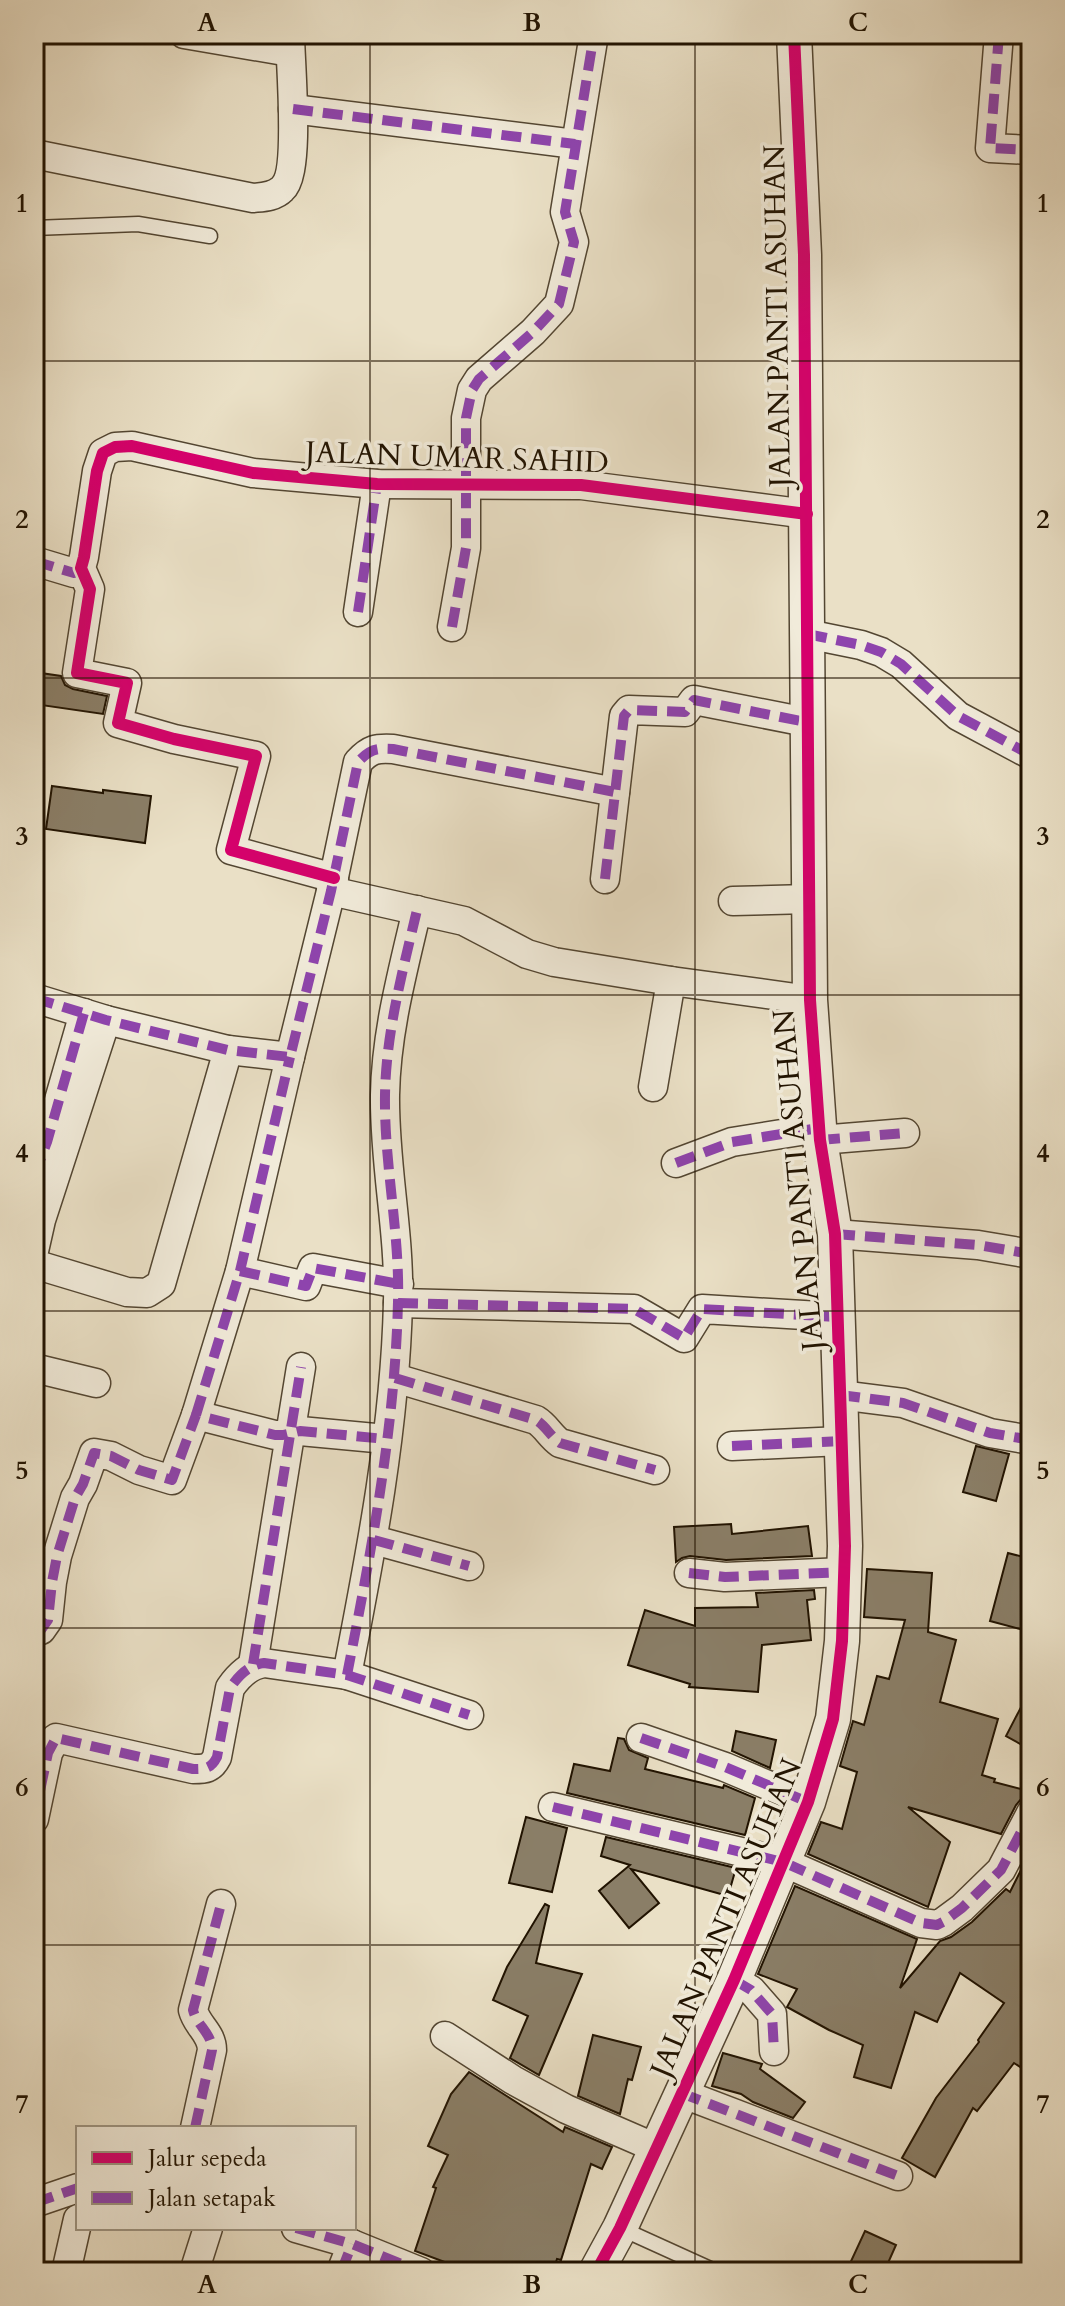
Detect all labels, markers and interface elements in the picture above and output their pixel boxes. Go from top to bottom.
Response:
text: A [197,5,217,40]
text: B [523,5,541,40]
text: C [848,5,868,40]
street label: JALAN PANTI ASUHAN [754,144,801,492]
text: 1 [15,186,29,221]
text: 1 [1036,186,1050,221]
street label: JALAN UMAR SAHID [301,432,609,483]
text: 2 [15,502,29,537]
text: 2 [1036,502,1050,537]
text: 3 [15,819,29,854]
text: 3 [1036,819,1050,854]
street label: JALAN PANTI ASUHAN [763,1007,834,1356]
text: 4 [15,1136,29,1171]
text: 4 [1036,1136,1050,1171]
text: 5 [15,1453,29,1488]
text: 5 [1036,1453,1050,1488]
street label: JALAN PANTI ASUHAN [639,1752,812,2088]
text: 6 [15,1770,29,1805]
text: 6 [1036,1770,1050,1805]
text: 7 [15,2087,29,2122]
text: 7 [1036,2087,1050,2122]
legend [76,2126,356,2230]
text: Jalur sepeda [145,2142,267,2175]
text: Jalan setapak [145,2182,276,2215]
text: A [197,2267,217,2302]
text: B [523,2267,541,2302]
text: C [848,2267,868,2302]

